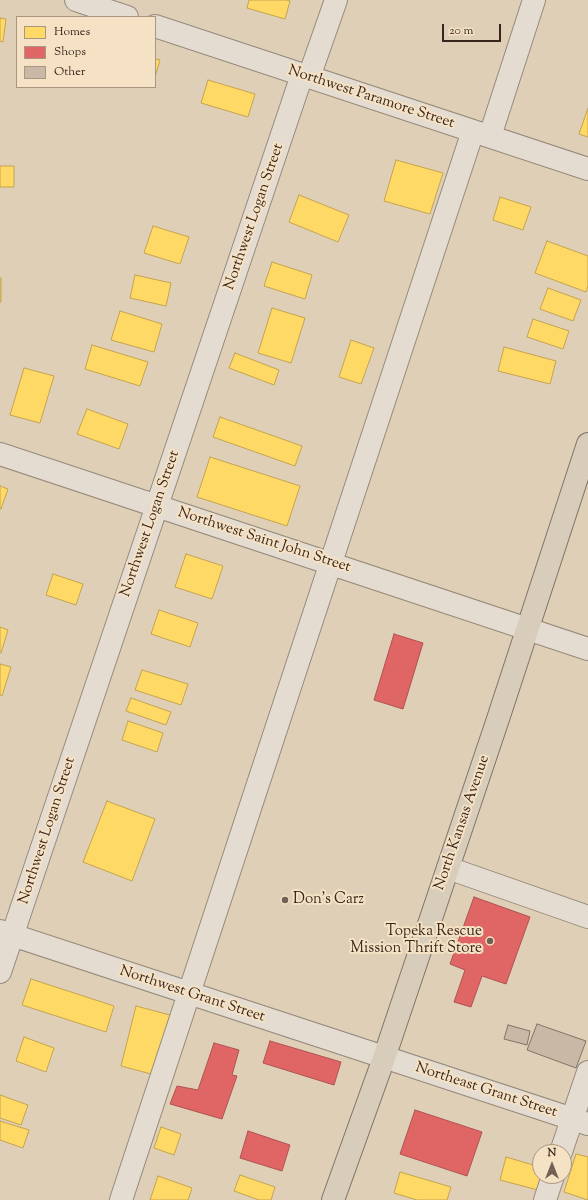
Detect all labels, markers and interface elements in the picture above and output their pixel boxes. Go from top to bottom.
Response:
legend [16,16,156,88]
scale bar [444,16,503,42]
text: 20 m [449,22,473,40]
text: Homes [54,23,90,41]
text: Shops [54,43,86,61]
text: Other [54,63,85,81]
street label: Northwest Paramore Street [286,63,456,133]
street label: Northwest Logan Street [221,141,289,293]
street label: Northwest Logan Street [117,448,185,600]
street label: Northwest Saint John Street [175,505,353,577]
street label: North Kansas Avenue [431,753,495,893]
street label: Northwest Logan Street [16,755,80,907]
place label: Don's Carz [293,891,364,909]
marker: Don's Carz [280,895,290,905]
place label: Topeka Rescue Mission Thrift Store [350,923,482,958]
marker: Topeka Rescue Mission Thrift Store [485,936,495,946]
street label: Northwest Grant Street [117,963,267,1027]
street label: Northeast Grant Street [413,1060,559,1122]
north arrow [532,1144,572,1184]
text: N [548,1145,556,1161]

